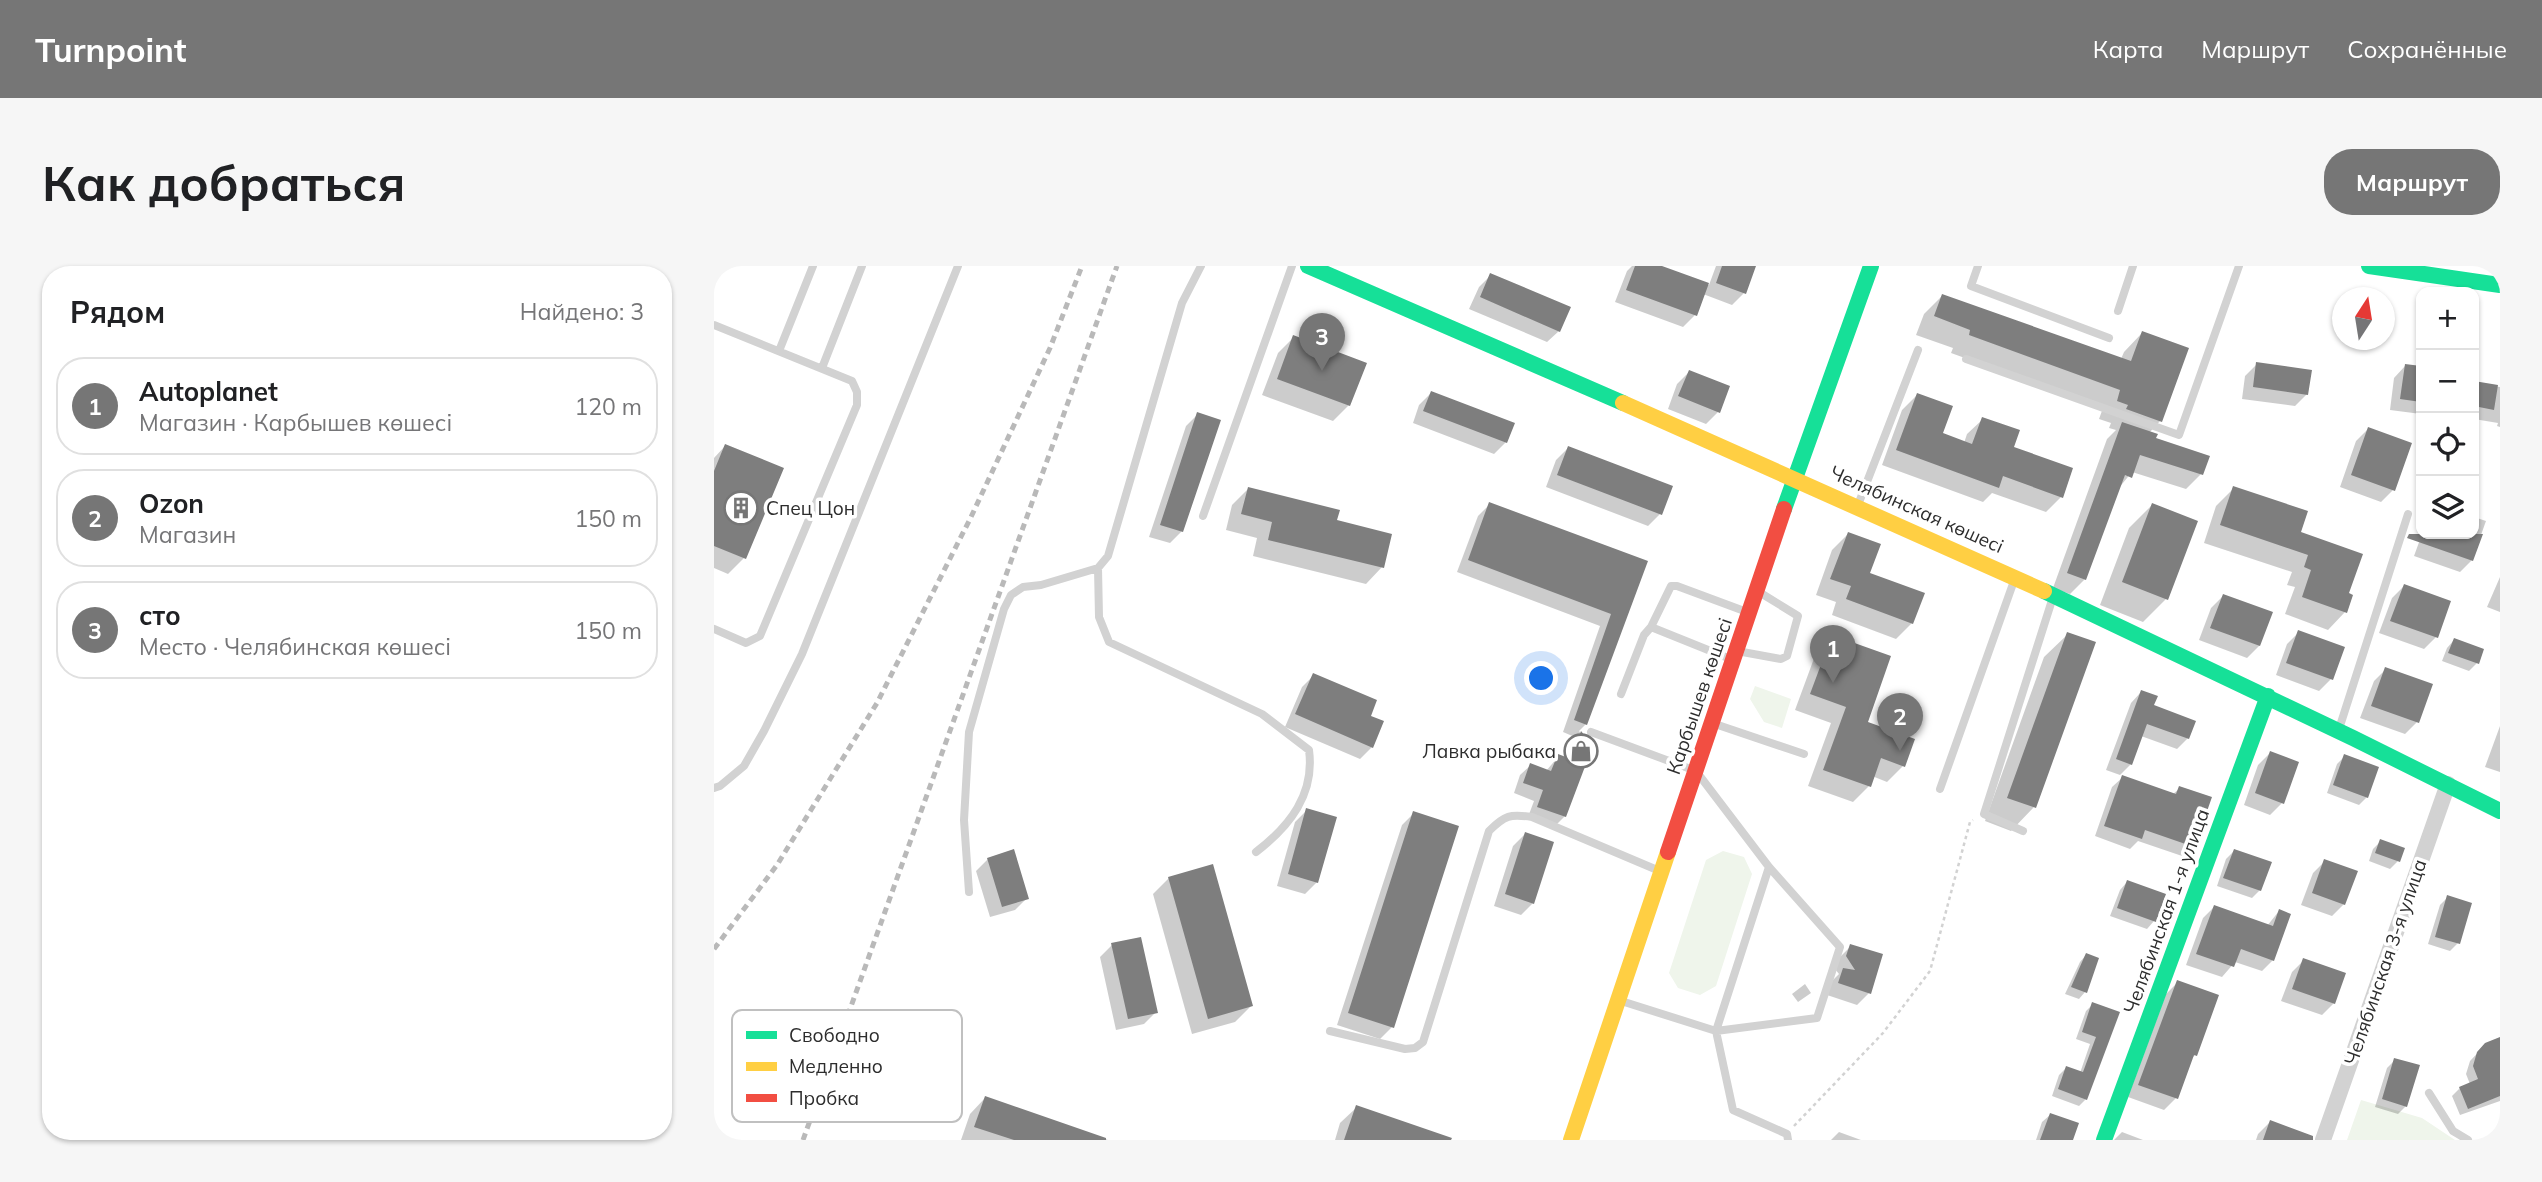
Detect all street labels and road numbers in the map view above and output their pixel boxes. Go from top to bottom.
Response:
street label: Челябинская көшесі [1827,460,2007,558]
street label: Карбышев көшесі [1661,615,1737,777]
street label: Челябинская 1-я улица [2118,805,2214,1017]
street label: Челябинская 3-я улица [2338,856,2432,1068]

